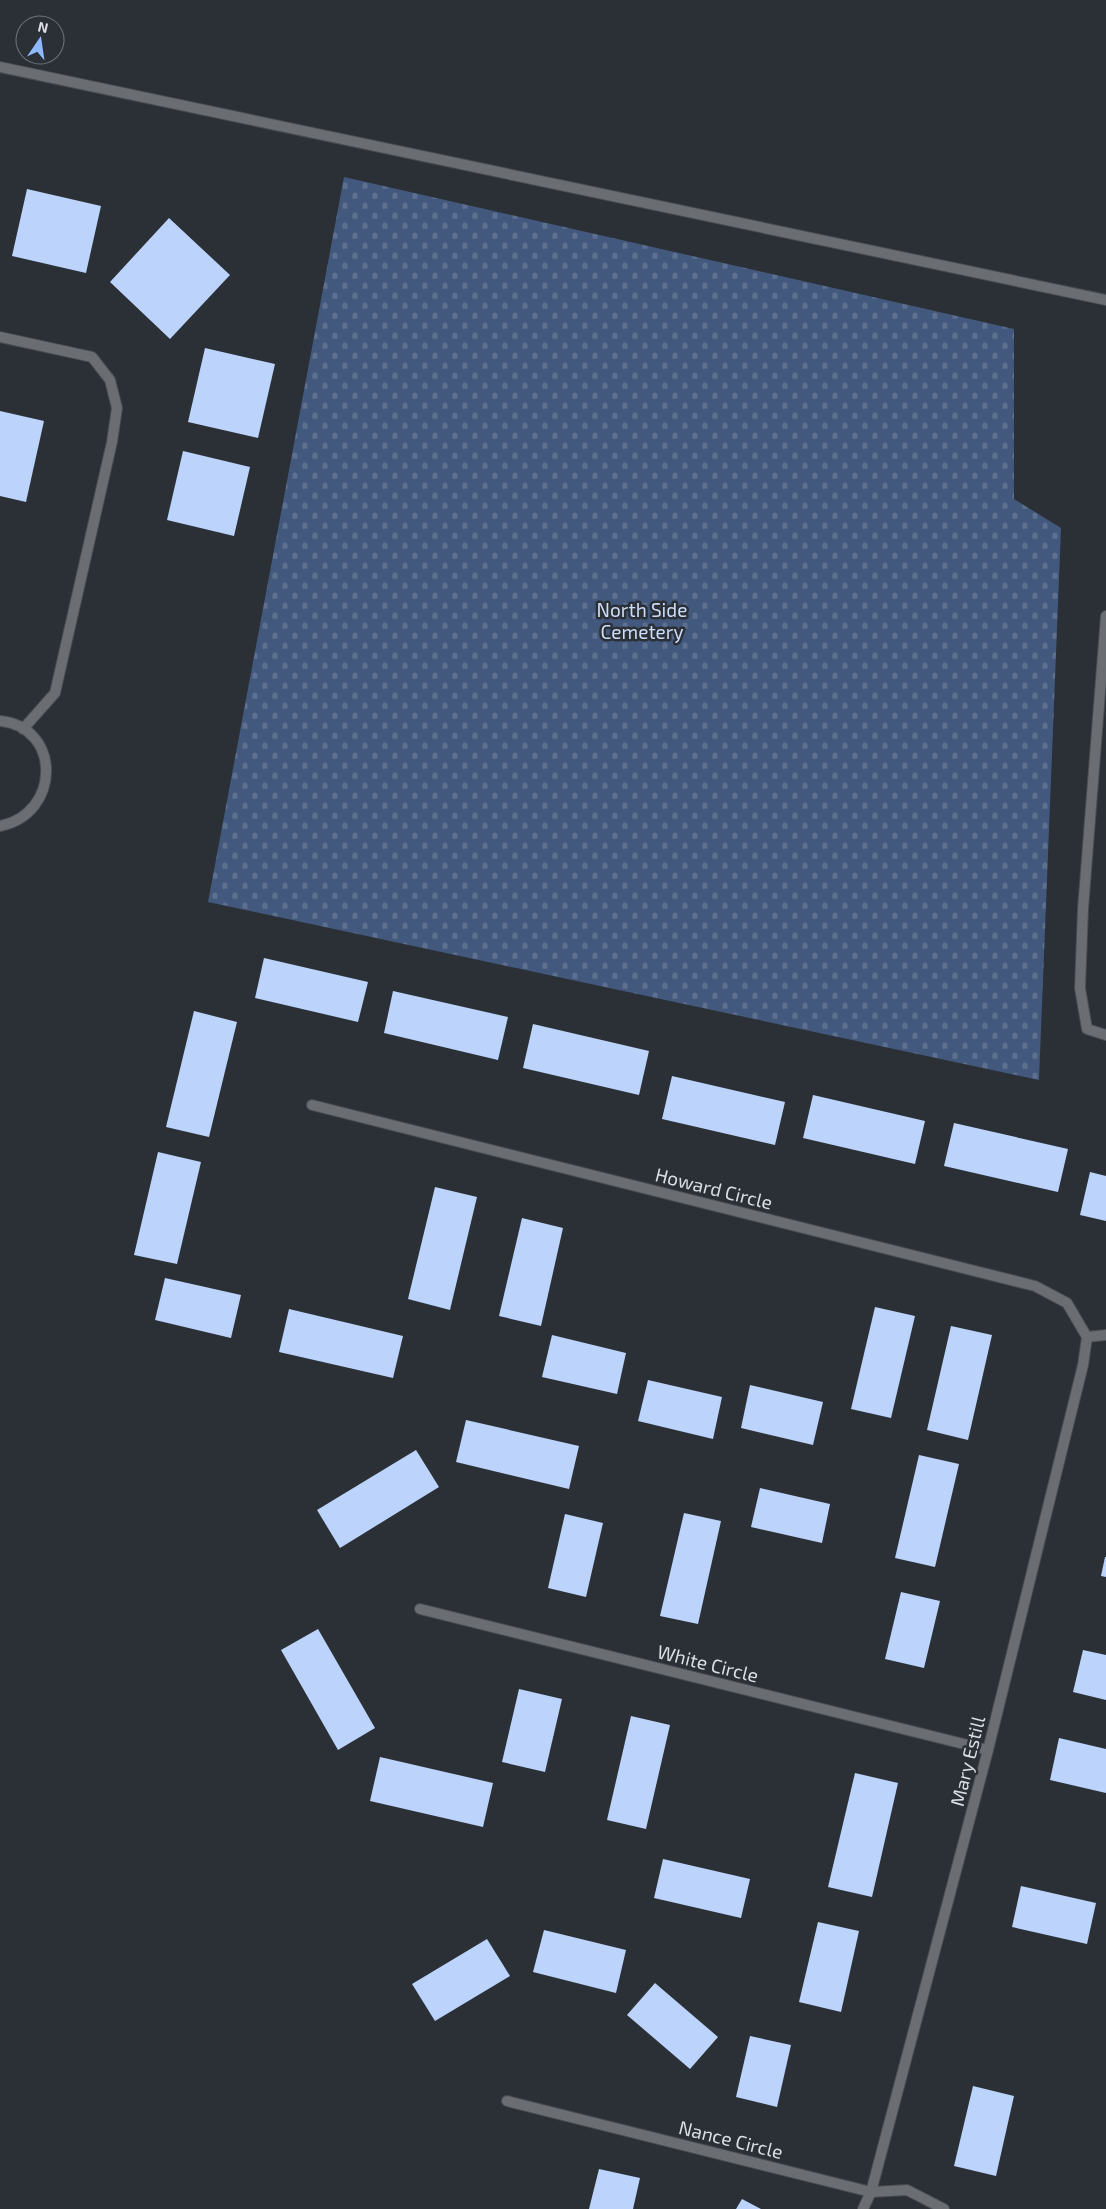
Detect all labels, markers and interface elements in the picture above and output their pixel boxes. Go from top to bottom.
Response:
north arrow [15,15,65,65]
text: N [36,17,50,36]
park label: North Side Cemetery [597,598,687,643]
street label: Howard Circle [653,1162,775,1214]
street label: White Circle [655,1639,761,1687]
street label: Mary Estill [945,1713,989,1808]
street label: Nance Circle [677,2115,785,2163]

